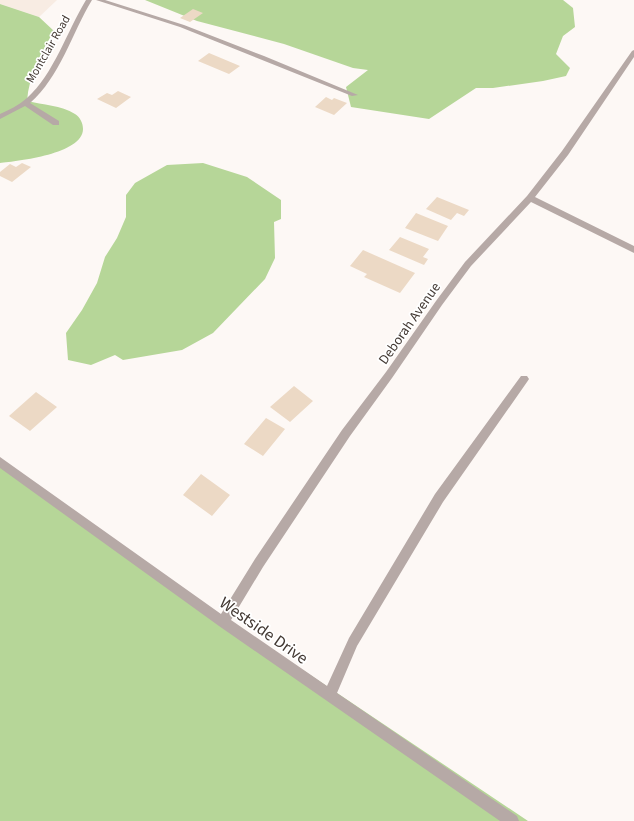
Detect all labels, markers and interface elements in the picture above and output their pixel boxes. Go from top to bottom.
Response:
street label: Montclair Road [22,12,75,86]
street label: Deborah Avenue [374,278,446,369]
street label: Westside Drive [214,591,313,670]

